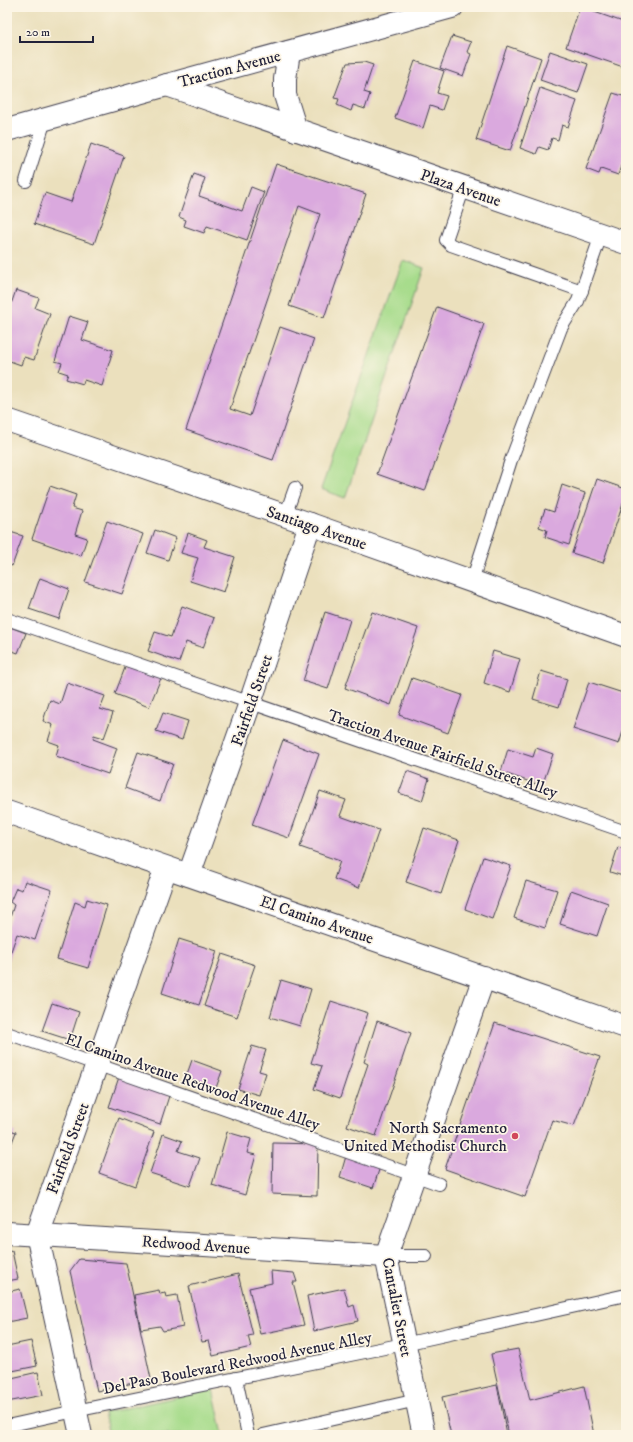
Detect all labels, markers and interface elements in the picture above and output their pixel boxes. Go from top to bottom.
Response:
scale bar [20,18,93,44]
text: 20 m [26,25,50,40]
street label: Traction Avenue [176,46,283,92]
street label: Plaza Avenue [418,165,504,211]
street label: Santiago Avenue [264,501,370,555]
street label: Fairfield Street [227,652,277,749]
street label: Traction Avenue Fairfield Street Alley [325,705,561,803]
street label: El Camino Avenue [257,891,376,949]
street label: El Camino Avenue Redwood Avenue Alley [63,1029,323,1135]
street label: Fairfield Street [42,1100,94,1197]
place label: North Sacramento United Methodist Church [343,1118,508,1156]
marker: North Sacramento United Methodist Church [510,1131,520,1141]
street label: Redwood Avenue [141,1231,251,1259]
street label: Cantalier Street [378,1256,416,1358]
street label: Del Paso Boulevard Redwood Avenue Alley [101,1327,374,1399]

